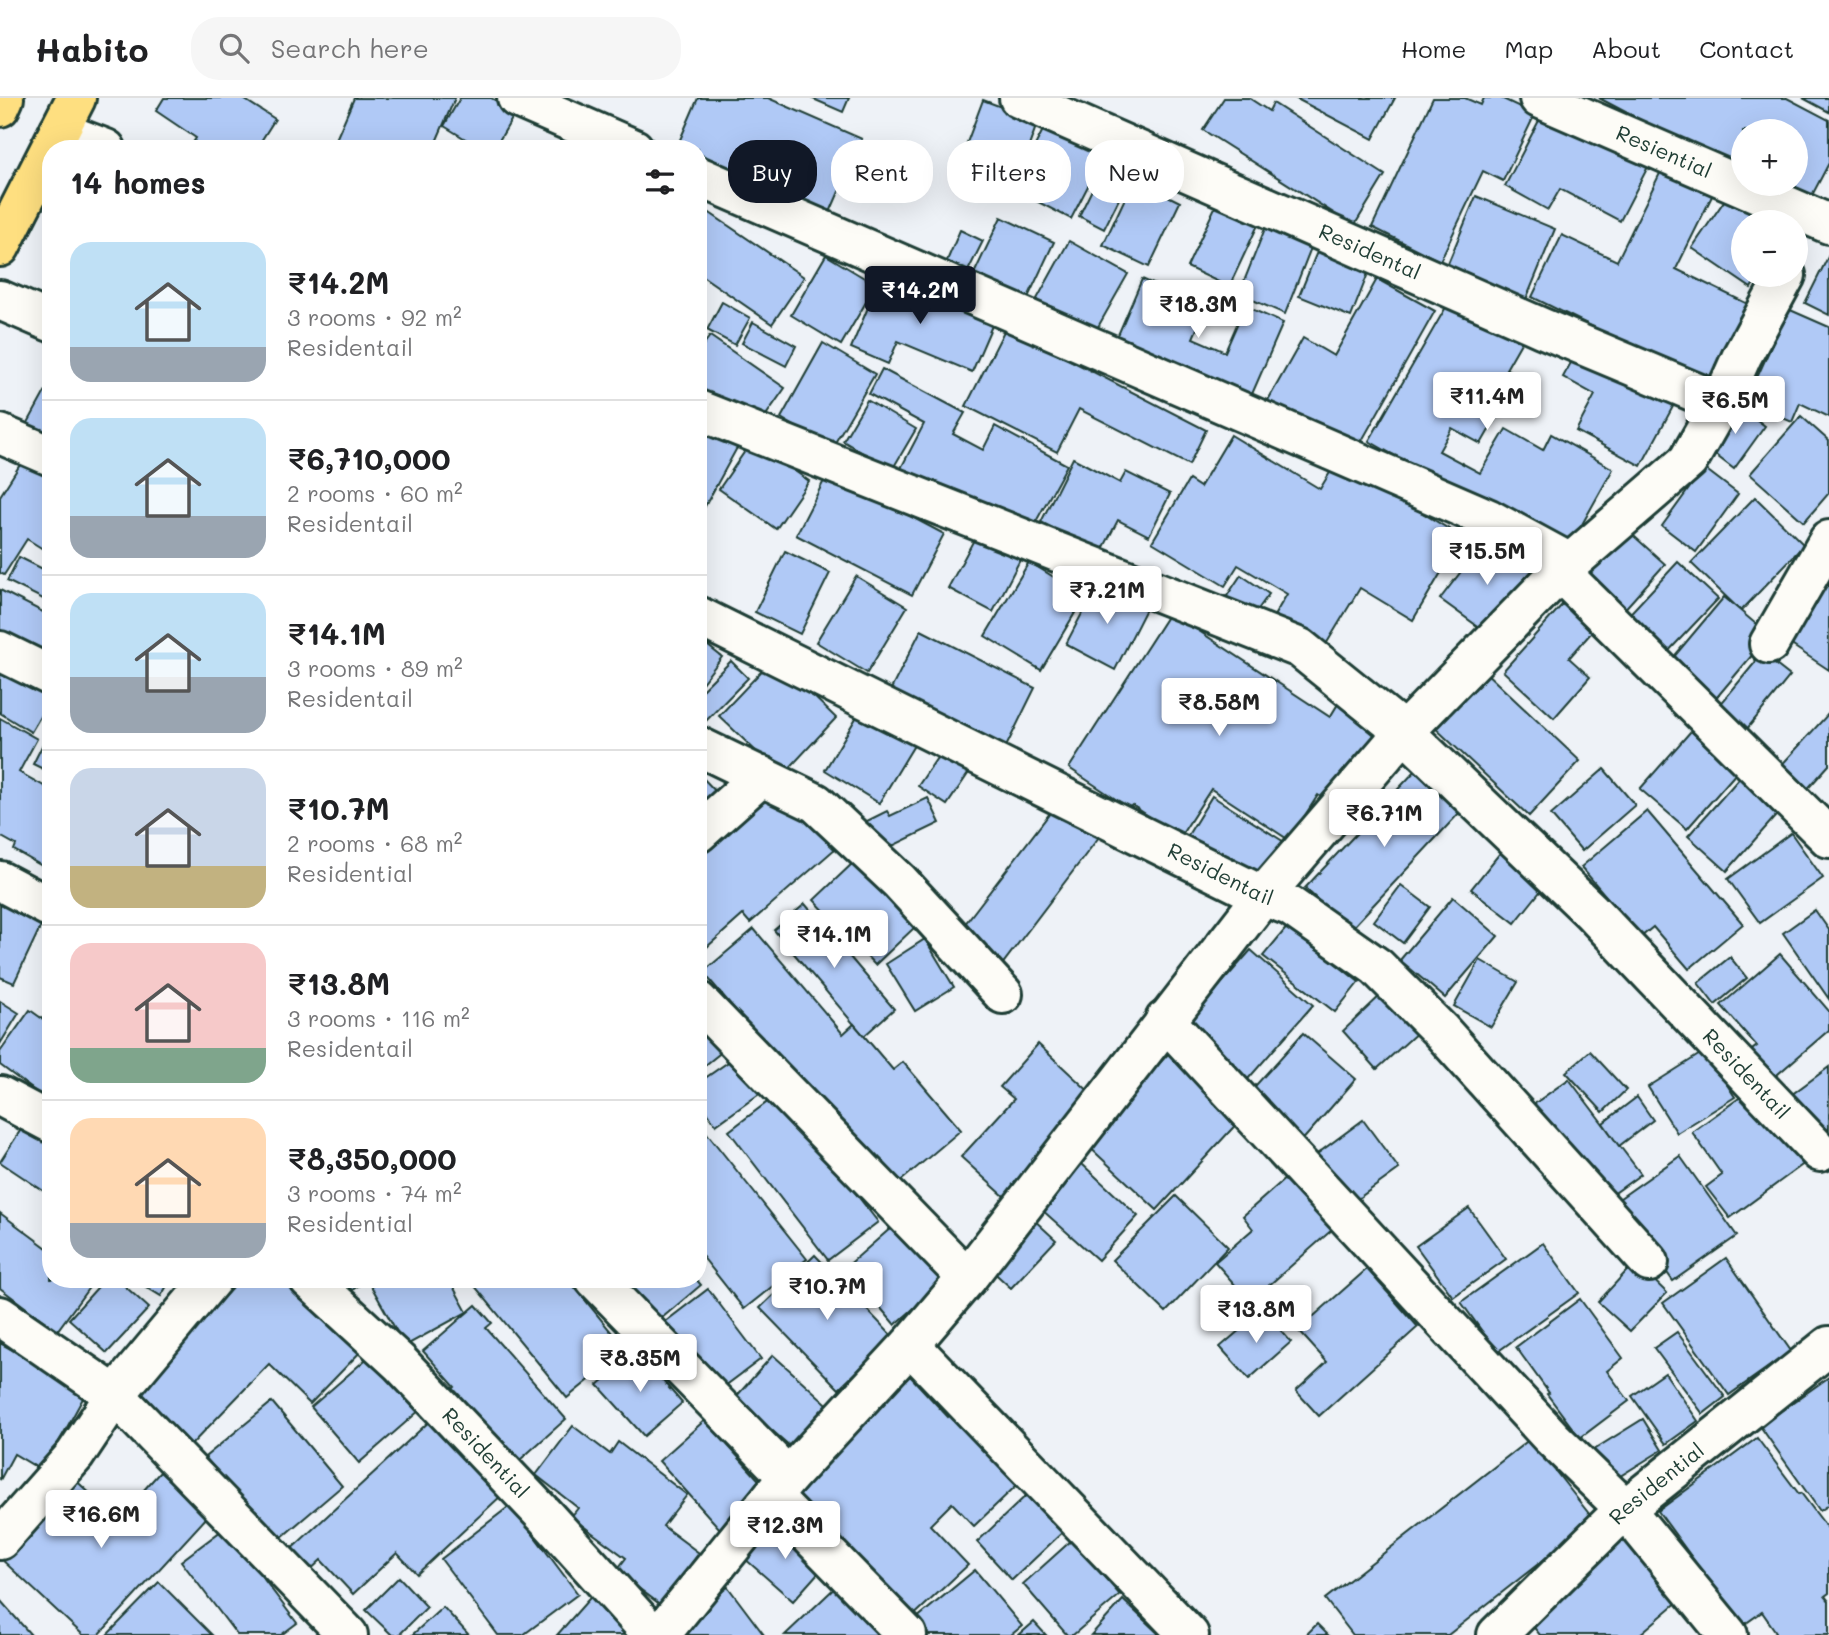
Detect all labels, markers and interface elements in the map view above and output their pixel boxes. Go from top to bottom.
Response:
search box [191,17,681,80]
text: Habito [35,27,149,70]
icon: search [215,29,253,67]
text: Search here [271,31,429,65]
text: Home [1401,33,1466,64]
text: Map [1504,33,1553,64]
text: About [1591,33,1661,64]
text: Contact [1699,33,1794,64]
street label: Resiential [1612,118,1716,183]
map controls [1731,119,1808,287]
button: + [1731,119,1808,196]
chip: Buy [728,140,817,203]
chip: Rent [831,140,933,203]
chip: Filters [947,140,1071,203]
chip: New [1085,140,1184,203]
text: 14 homes [70,162,206,202]
icon: filters [641,163,679,201]
button: − [1731,210,1808,287]
street label: Residental [1315,217,1425,285]
text: ₹14.2M [287,262,389,302]
pin: ₹14.2M [863,266,977,326]
icon: home [126,270,210,354]
text: ₹14.2M [881,274,959,304]
pin: ₹18.3M [1141,280,1255,340]
text: ₹18.3M [1158,288,1238,318]
text: 3 rooms · 92 m² [287,302,462,332]
text: Residentail [287,332,413,362]
pin: ₹11.4M [1430,372,1544,432]
pin: ₹6.5M [1686,376,1784,436]
text: ₹11.4M [1449,380,1525,410]
text: ₹6.5M [1701,384,1769,414]
text: ₹6,710,000 [287,438,451,478]
icon: home [126,446,210,530]
text: 2 rooms · 60 m² [287,478,463,508]
text: Residentail [287,508,413,538]
pin: ₹15.5M [1430,528,1544,587]
text: ₹15.5M [1448,535,1526,565]
pin: ₹7.21M [1050,566,1164,626]
text: ₹7.21M [1069,574,1145,604]
text: ₹14.1M [287,613,386,653]
icon: home [126,621,210,705]
text: 3 rooms · 89 m² [287,653,463,683]
pin: ₹8.58M [1162,678,1276,738]
text: Residentail [287,683,413,713]
text: ₹8.58M [1178,686,1260,716]
text: ₹10.7M [287,788,390,828]
pin: ₹6.71M [1327,790,1441,849]
icon: home [126,796,210,880]
text: ₹6.71M [1345,797,1423,827]
text: 2 rooms · 68 m² [287,828,462,858]
street label: Residentail [1163,836,1278,911]
text: Residential [287,858,413,888]
pin: ₹14.1M [777,910,891,970]
text: ₹14.1M [796,918,872,948]
text: ₹13.8M [287,963,390,1003]
icon: home [126,971,210,1055]
text: 3 rooms · 116 m² [287,1003,470,1033]
street label: Residentail [1698,1022,1797,1124]
text: Residentail [287,1033,413,1063]
text: ₹8,350,000 [287,1138,457,1178]
icon: home [126,1146,210,1230]
text: 3 rooms · 74 m² [287,1178,462,1208]
text: Residential [287,1208,413,1238]
pin: ₹10.7M [770,1262,884,1322]
text: ₹10.7M [788,1270,866,1300]
pin: ₹13.8M [1199,1286,1313,1345]
text: ₹13.8M [1216,1293,1296,1323]
pin: ₹8.35M [583,1334,697,1394]
text: ₹8.35M [599,1342,681,1372]
street label: Residential [437,1401,536,1503]
street label: Residential [1602,1436,1709,1530]
pin: ₹16.6M [44,1490,158,1550]
text: ₹16.6M [62,1498,140,1528]
pin: ₹12.3M [728,1502,842,1561]
text: ₹12.3M [746,1509,824,1539]

